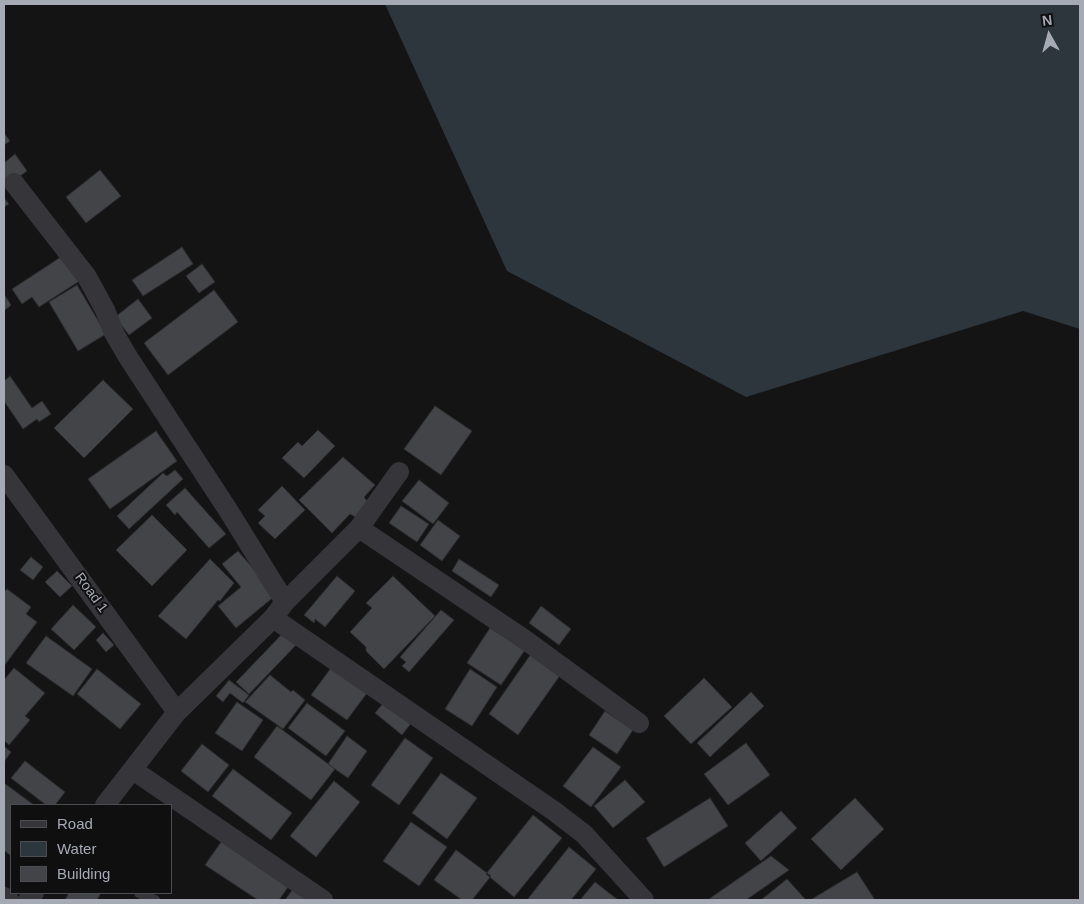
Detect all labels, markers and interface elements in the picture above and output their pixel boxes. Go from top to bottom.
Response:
north arrow [1024,10,1074,60]
text: N [1041,12,1053,29]
street label: Road 1 [71,570,111,616]
legend [10,804,172,894]
text: Road [57,815,93,832]
text: Water [57,840,96,857]
text: Building [57,865,110,882]

